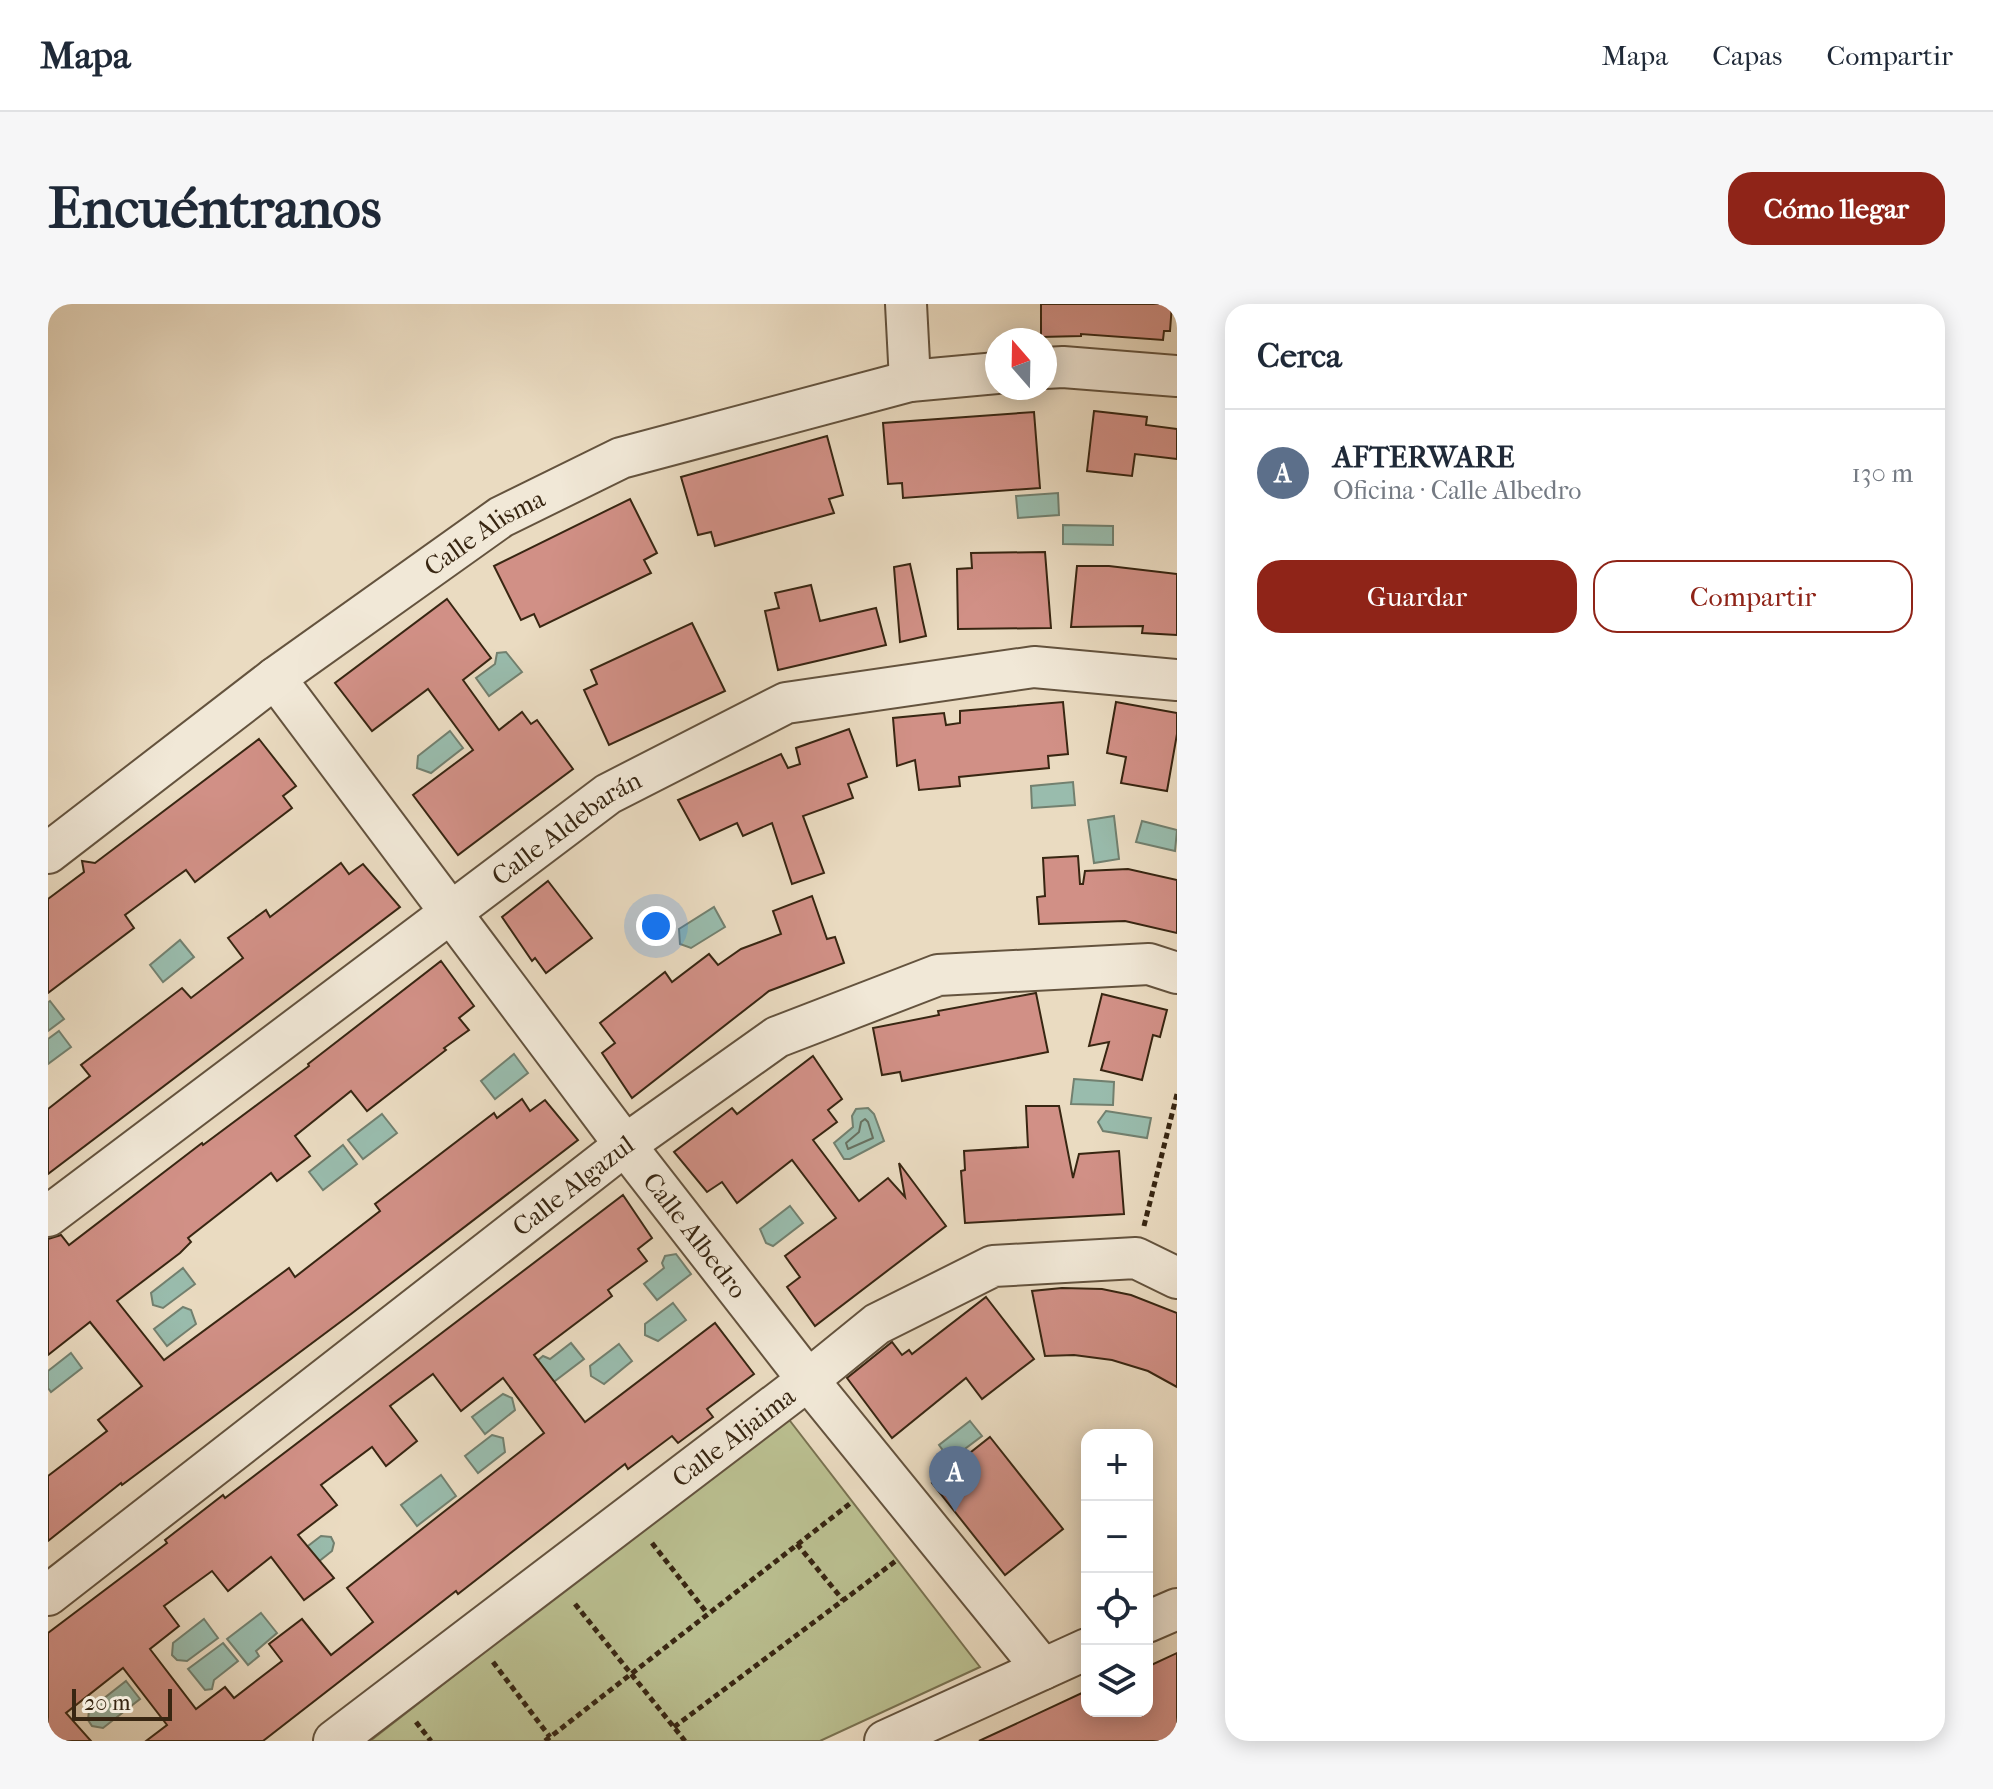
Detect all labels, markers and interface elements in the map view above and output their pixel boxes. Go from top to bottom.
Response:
text: Mapa [40,33,131,78]
text: Mapa [1601,39,1668,72]
text: Capas [1712,39,1782,72]
text: Compartir [1826,39,1953,72]
button: Cómo llegar [1728,172,1945,245]
text: Encuéntranos [48,176,381,241]
north arrow [985,328,1057,400]
text: Cerca [1257,336,1342,376]
text: AFTERWARE [1333,440,1514,475]
text: A [1275,458,1291,489]
text: 130 m [1852,458,1913,489]
text: Oficina · Calle Albedro [1333,475,1582,506]
street label: Calle Alisma [418,482,550,582]
button: Guardar [1257,560,1577,633]
button: Compartir [1593,560,1913,633]
street label: Calle Aldebarán [486,764,646,892]
your location [636,906,676,946]
street label: Calle Algazul [506,1128,640,1242]
street label: Calle Albedro [637,1166,754,1304]
street label: Calle Aljaima [666,1380,802,1493]
map controls [1081,1429,1153,1717]
button: + [1081,1429,1153,1501]
pin: A [929,1446,981,1512]
button: − [1081,1501,1153,1573]
button: locate [1081,1573,1153,1645]
button: layers [1081,1645,1153,1717]
scale bar [72,1685,172,1721]
text: 20 m [84,1690,130,1716]

